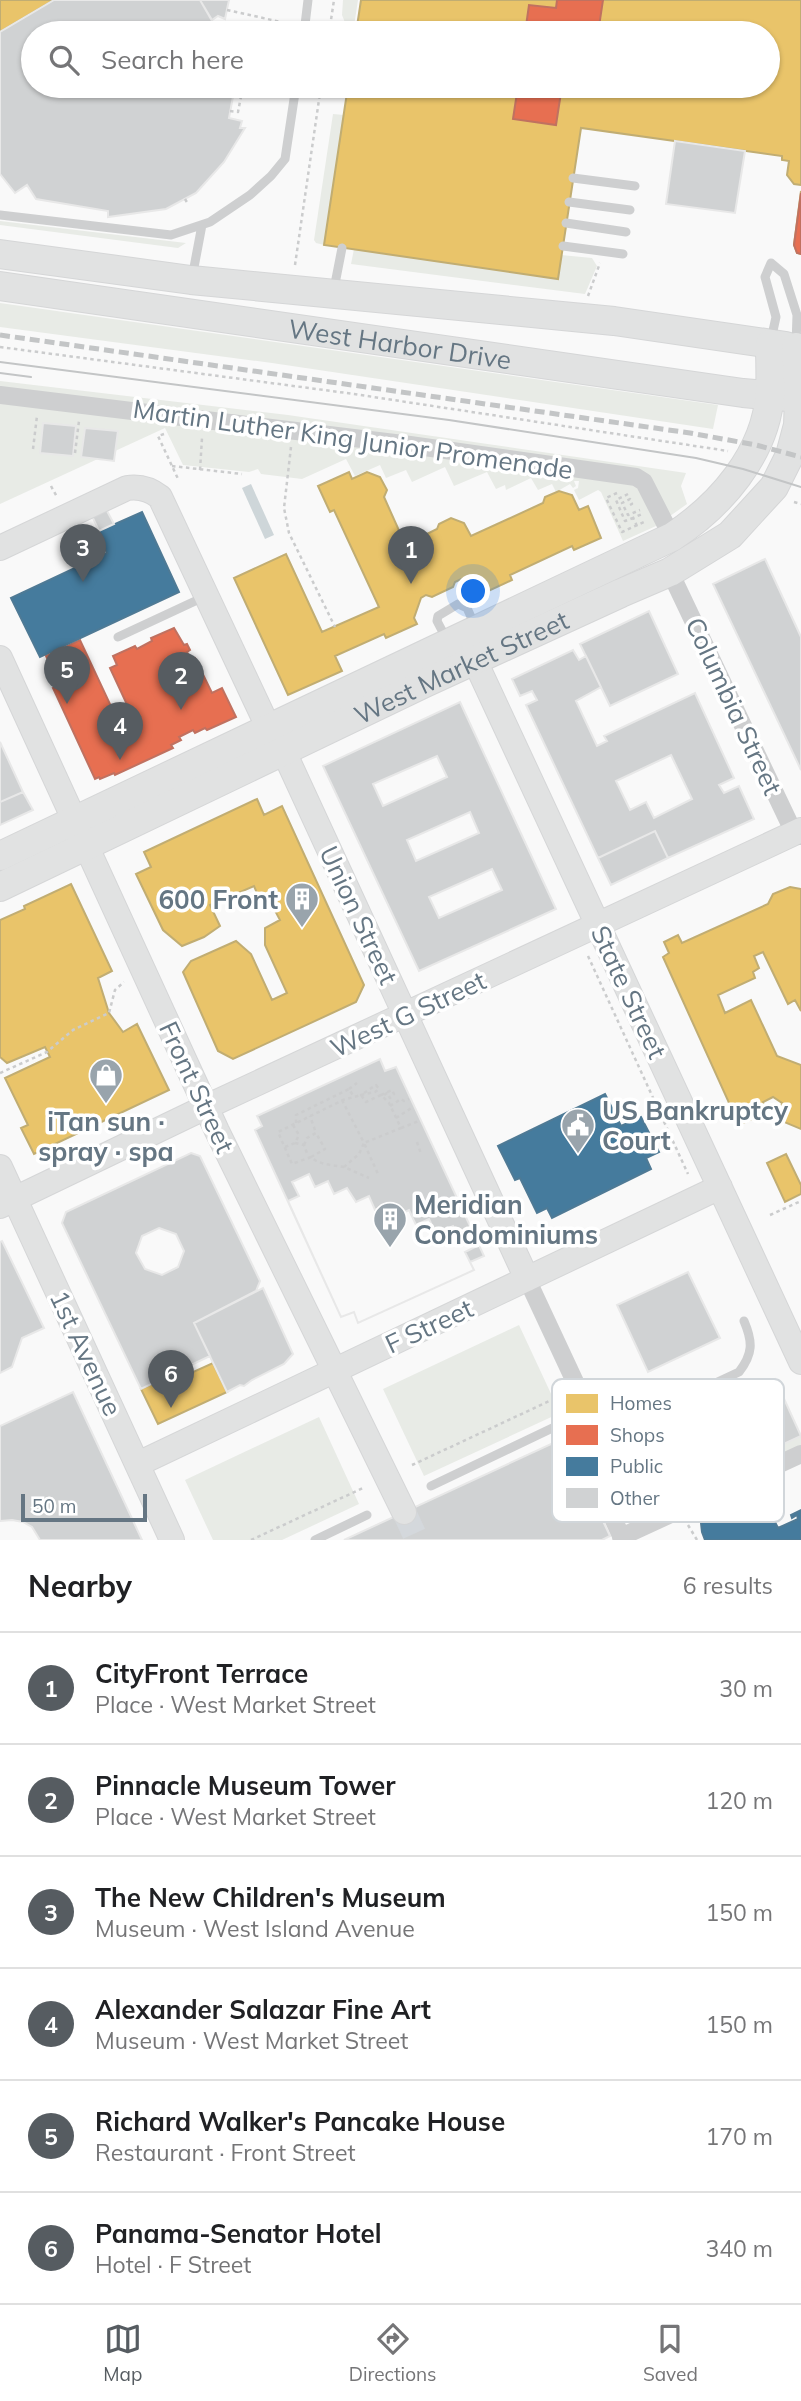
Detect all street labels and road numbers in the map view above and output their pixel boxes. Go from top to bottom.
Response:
street label: West Harbor Drive [286,311,513,376]
street label: Martin Luther King Junior Promenade [131,392,575,486]
street label: West Market Street [349,603,574,731]
street label: Columbia Street [679,612,789,800]
street label: Union Street [313,840,405,990]
street label: State Street [584,920,674,1064]
street label: West G Street [325,964,491,1064]
street label: Front Street [152,1016,242,1158]
street label: 1st Avenue [43,1285,129,1421]
street label: F Street [380,1291,478,1361]

